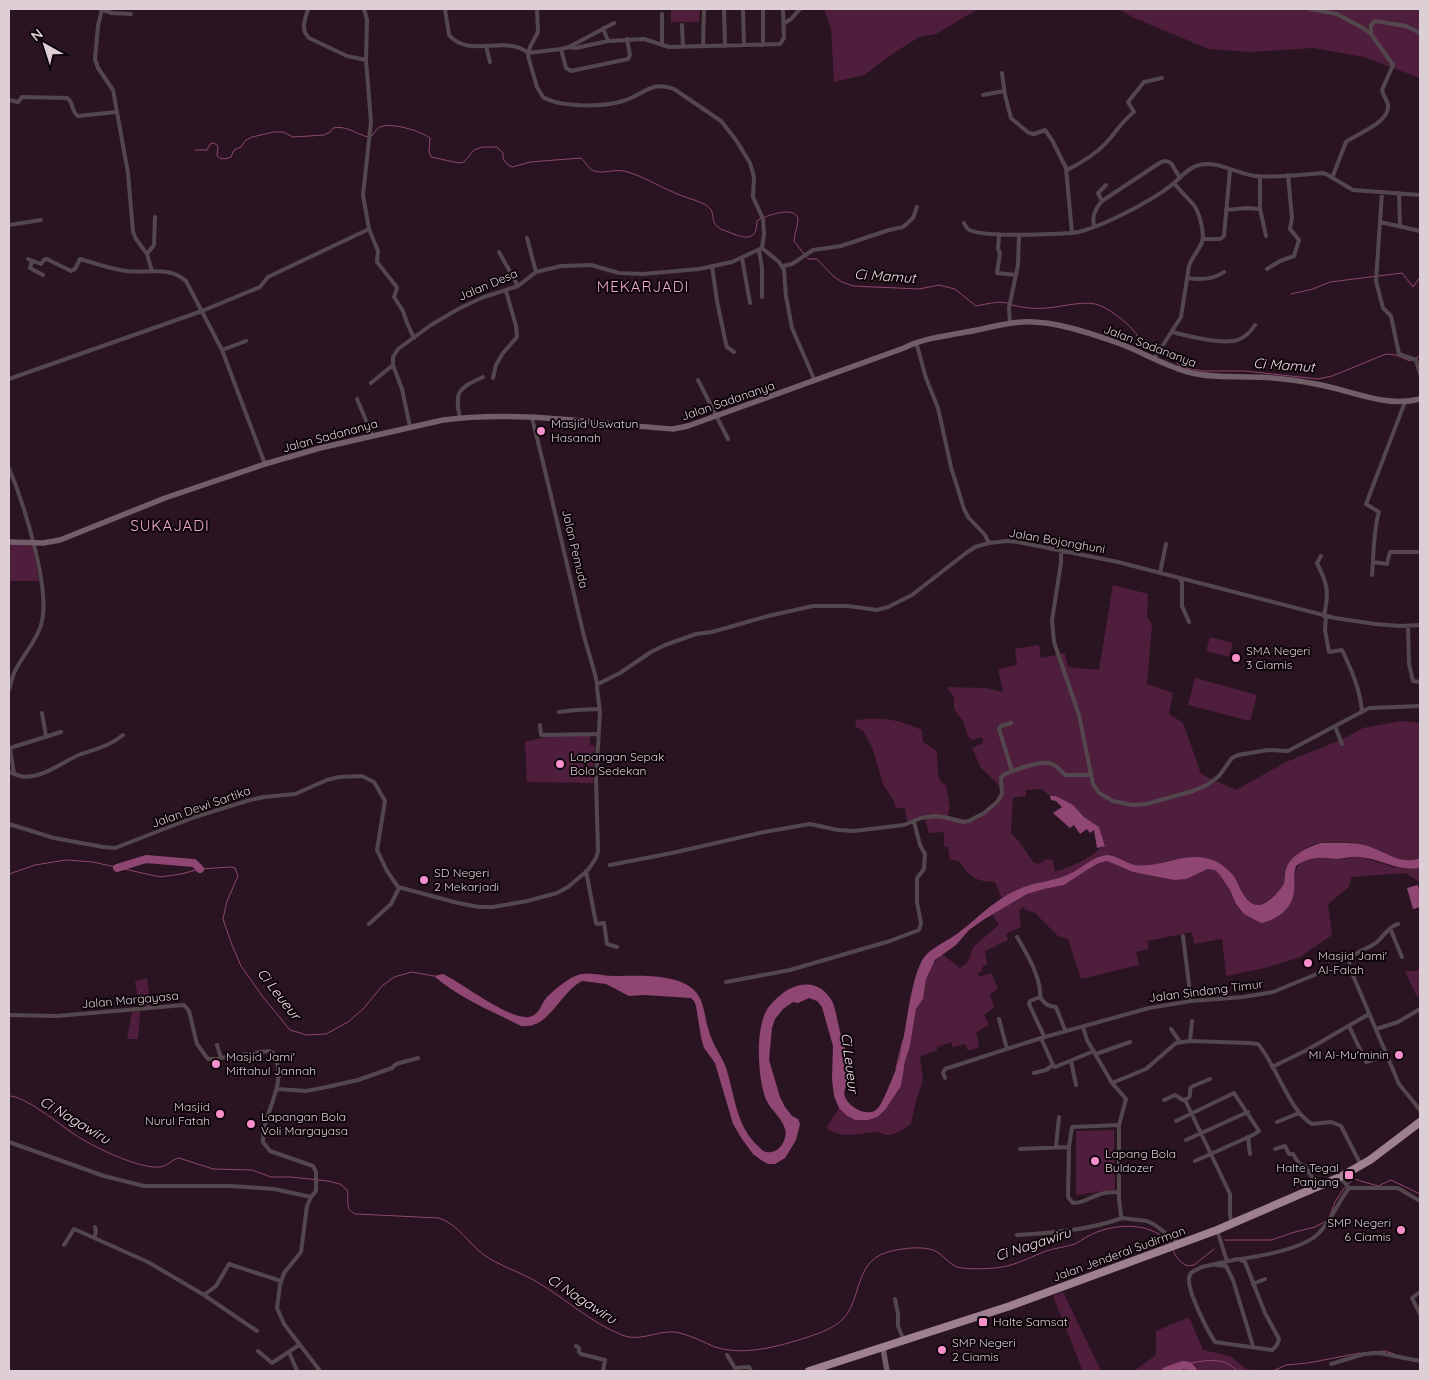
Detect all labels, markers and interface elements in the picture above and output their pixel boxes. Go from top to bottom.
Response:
north arrow [20,20,70,70]
text: N [27,25,46,45]
street label: Jalan Desa [456,265,520,304]
water label: Ci Mamut [854,265,919,287]
district label: MEKARJADI [597,277,689,296]
street label: Jalan Sadananya [1102,321,1199,370]
water label: Ci Mamut [1253,354,1318,376]
street label: Jalan Sadananya [679,377,777,424]
street label: Jalan Sadananya [281,416,379,455]
place label: Masjid Uswatun Hasanah [551,416,639,445]
marker: Masjid Uswatun Hasanah [535,425,547,437]
street label: Jalan Pemuda [559,508,592,590]
district label: SUKAJADI [130,516,210,535]
street label: Jalan Bojonghuni [1008,525,1106,556]
place label: SMA Negeri 3 Ciamis [1246,643,1310,672]
marker: SMA Negeri 3 Ciamis [1230,652,1242,664]
place label: Lapangan Sepak Bola Sedekan [570,749,665,778]
marker: Lapangan Sepak Bola Sedekan [554,758,566,770]
street label: Jalan Dewi Sartika [149,783,252,830]
place label: SD Negeri 2 Mekarjadi [434,865,499,894]
marker: SD Negeri 2 Mekarjadi [418,874,430,886]
place label: Masjid Jami' Al-Falah [1318,948,1387,977]
marker: Masjid Jami' Al-Falah [1302,957,1314,969]
water label: Ci Leueur [253,965,306,1025]
street label: Jalan Sindang Timur [1148,976,1264,1005]
street label: Jalan Margayasa [81,988,179,1011]
water label: Ci Leueur [837,1032,863,1096]
place label: MI Al-Mu'minin [1309,1047,1389,1062]
place label: Masjid Jami' Miftahul Jannah [226,1049,316,1078]
marker: MI Al-Mu'minin [1393,1049,1405,1061]
marker: Masjid Jami' Miftahul Jannah [210,1058,222,1070]
water label: Ci Nagawiru [37,1092,114,1148]
place label: Masjid Nurul Fatah [145,1099,210,1128]
marker: Masjid Nurul Fatah [214,1108,226,1120]
place label: Lapangan Bola Voli Margayasa [261,1109,348,1138]
marker: Lapangan Bola Voli Margayasa [245,1118,257,1130]
place label: Lapang Bola Buldozer [1105,1146,1176,1175]
marker: Lapang Bola Buldozer [1089,1155,1101,1167]
place label: Halte Tegal Panjang [1276,1160,1339,1189]
marker: Halte Tegal Panjang [1343,1169,1355,1181]
place label: SMP Negeri 6 Ciamis [1327,1215,1391,1244]
water label: Ci Nagawiru [993,1223,1074,1265]
street label: Jalan Jenderal Sudirman [1050,1223,1187,1285]
marker: SMP Negeri 6 Ciamis [1395,1224,1407,1236]
water label: Ci Nagawiru [544,1270,621,1329]
place label: Halte Samsat [993,1314,1068,1329]
marker: Halte Samsat [977,1316,989,1328]
place label: SMP Negeri 2 Ciamis [952,1335,1016,1364]
marker: SMP Negeri 2 Ciamis [936,1344,948,1356]

